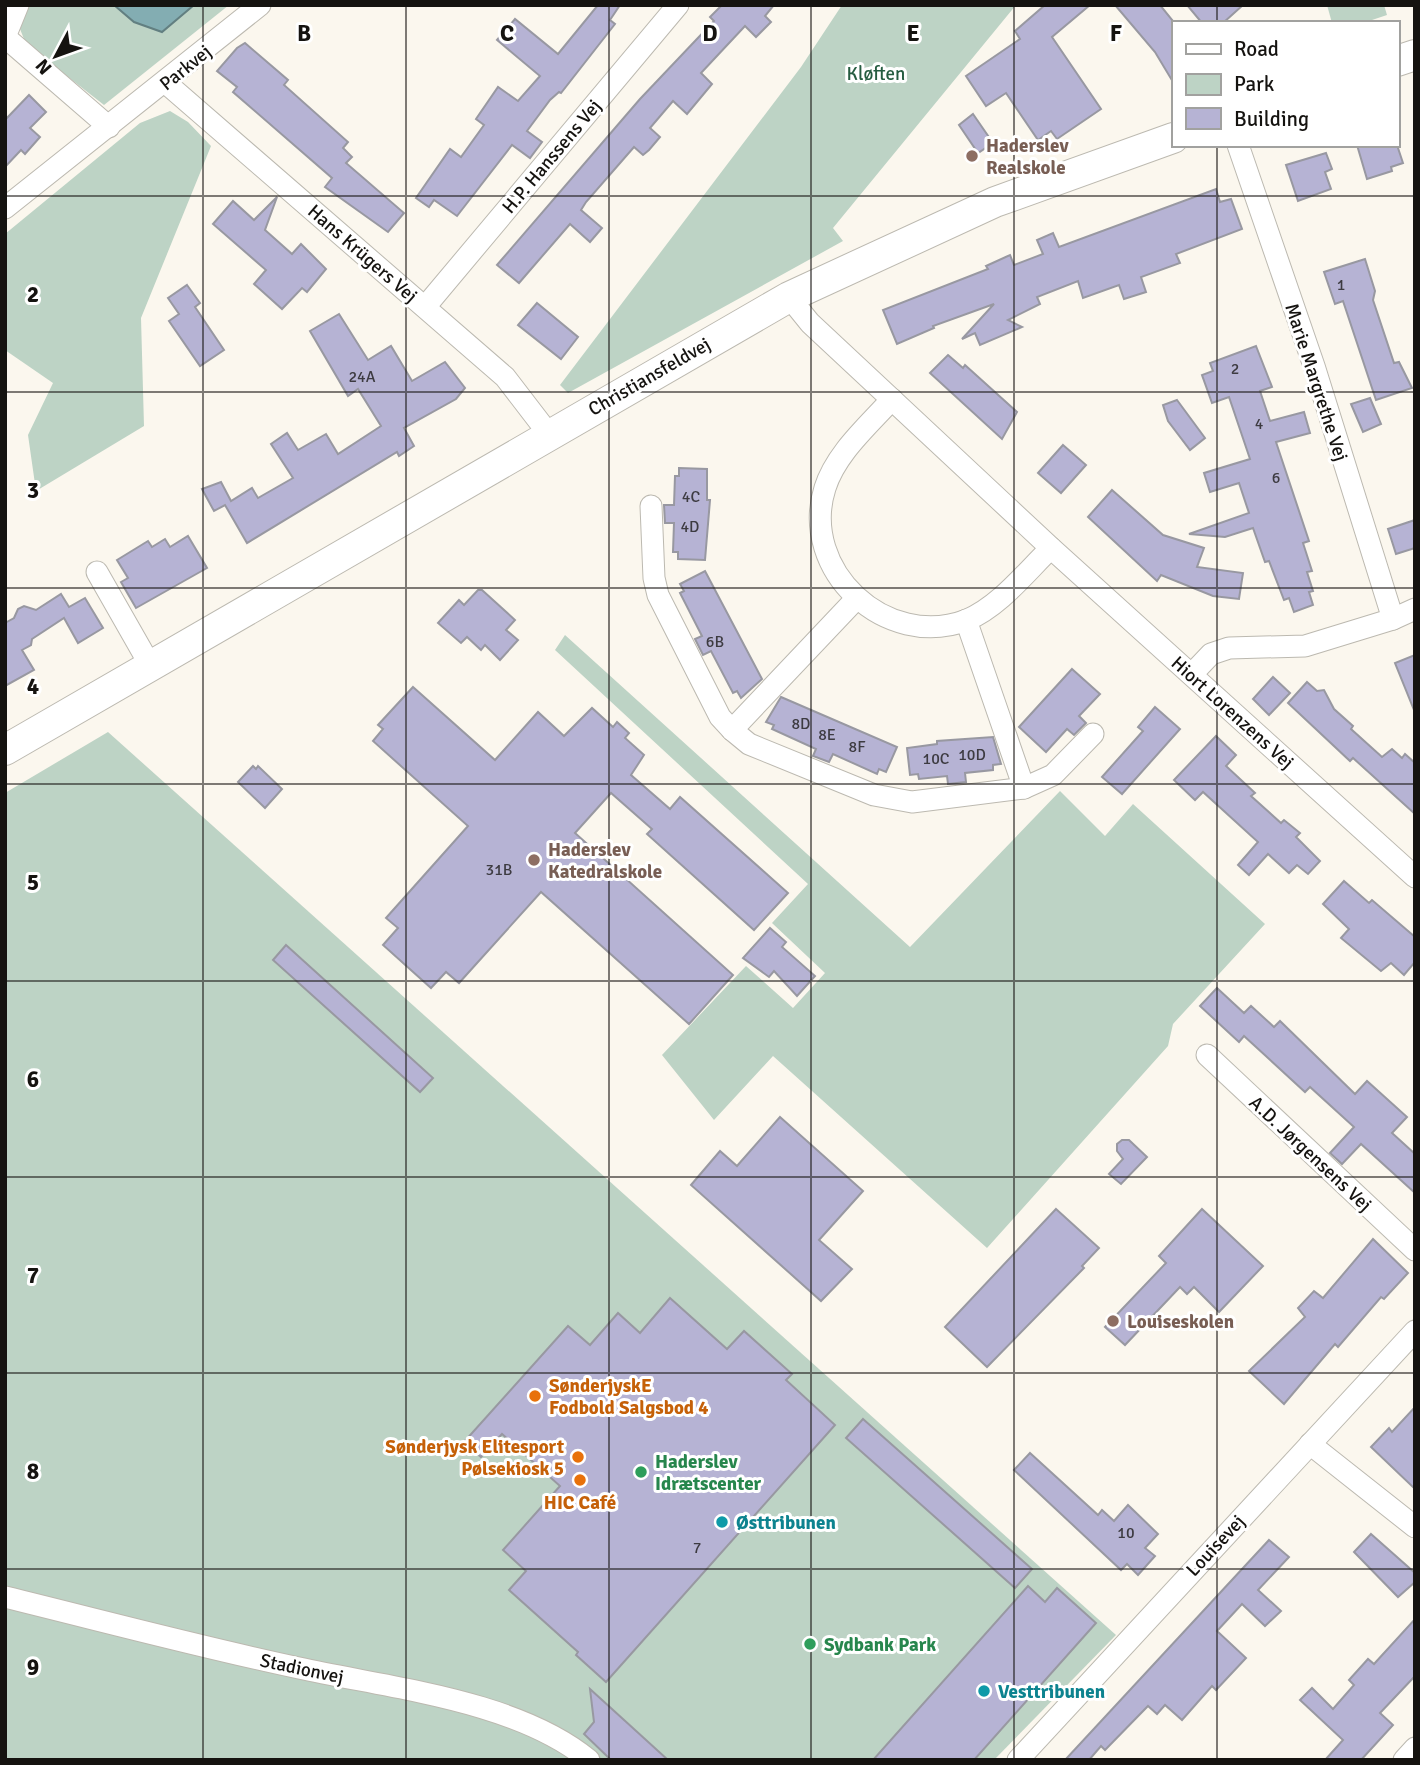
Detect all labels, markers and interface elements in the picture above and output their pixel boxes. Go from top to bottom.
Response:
text: B [297,19,311,48]
text: C [500,19,514,48]
text: D [702,19,718,48]
text: E [906,19,920,48]
text: F [1110,19,1122,48]
north arrow [21,21,91,91]
legend [1172,21,1399,147]
text: Road [1234,36,1279,62]
street label: Parkvej [155,40,216,96]
text: N [31,54,57,79]
park label: Kløften [847,62,905,86]
text: Park [1234,71,1275,97]
street label: H.P. Hanssens Vej [497,95,607,219]
text: Building [1234,106,1309,132]
place label: Haderslev Realskole [986,134,1069,180]
marker: Haderslev Realskole [964,148,980,164]
street label: Hans Krügers Vej [302,199,422,308]
house number: 1 [1337,275,1345,295]
text: 2 [27,280,39,309]
street label: Marie Margrethe Vej [1279,300,1353,464]
street label: Christiansfeldvej [584,332,715,422]
house number: 2 [1231,359,1239,379]
house number: 24A [348,367,376,387]
house number: 4 [1255,414,1264,434]
house number: 6 [1272,468,1280,488]
text: 3 [27,476,39,505]
house number: 4C [682,487,700,507]
house number: 4D [680,517,700,537]
house number: 6B [706,632,724,652]
street label: Hiort Lorenzens Vej [1166,651,1299,774]
text: 4 [27,672,39,701]
house number: 8D [791,714,811,734]
house number: 8E [818,725,836,745]
house number: 8F [849,737,865,757]
house number: 10D [958,745,986,765]
house number: 10C [923,749,950,769]
place label: Haderslev Katedralskole [548,838,662,884]
marker: Haderslev Katedralskole [526,852,542,868]
house number: 31B [486,860,512,880]
text: 5 [27,868,39,897]
text: 6 [27,1065,39,1094]
street label: A.D. Jørgensens Vej [1244,1091,1377,1217]
text: 7 [27,1261,39,1290]
place label: Louiseskolen [1127,1310,1234,1334]
marker: Louiseskolen [1105,1313,1121,1329]
place label: SønderjyskE Fodbold Salgsbod 4 [549,1374,709,1420]
marker: SønderjyskE Fodbold Salgsbod 4 [527,1388,543,1404]
place label: Sønderjysk Elitesport Pølsekiosk 5 [385,1435,564,1481]
marker: Sønderjysk Elitesport Pølsekiosk 5 [570,1449,586,1465]
place label: Haderslev Idrætscenter [655,1450,762,1496]
text: 8 [27,1457,39,1486]
marker: Haderslev Idrætscenter [633,1464,649,1480]
marker: HIC Café [572,1472,588,1488]
place label: HIC Café [544,1491,616,1515]
street label: Louisevej [1181,1510,1250,1581]
place label: Østtribunen [736,1511,836,1535]
marker: Østtribunen [714,1514,730,1530]
house number: 10 [1117,1523,1135,1543]
house number: 7 [693,1538,701,1558]
place label: Sydbank Park [824,1633,936,1657]
marker: Sydbank Park [802,1636,818,1652]
street label: Stadionvej [258,1648,346,1690]
text: 9 [27,1653,39,1682]
place label: Vesttribunen [998,1680,1105,1704]
marker: Vesttribunen [976,1683,992,1699]

